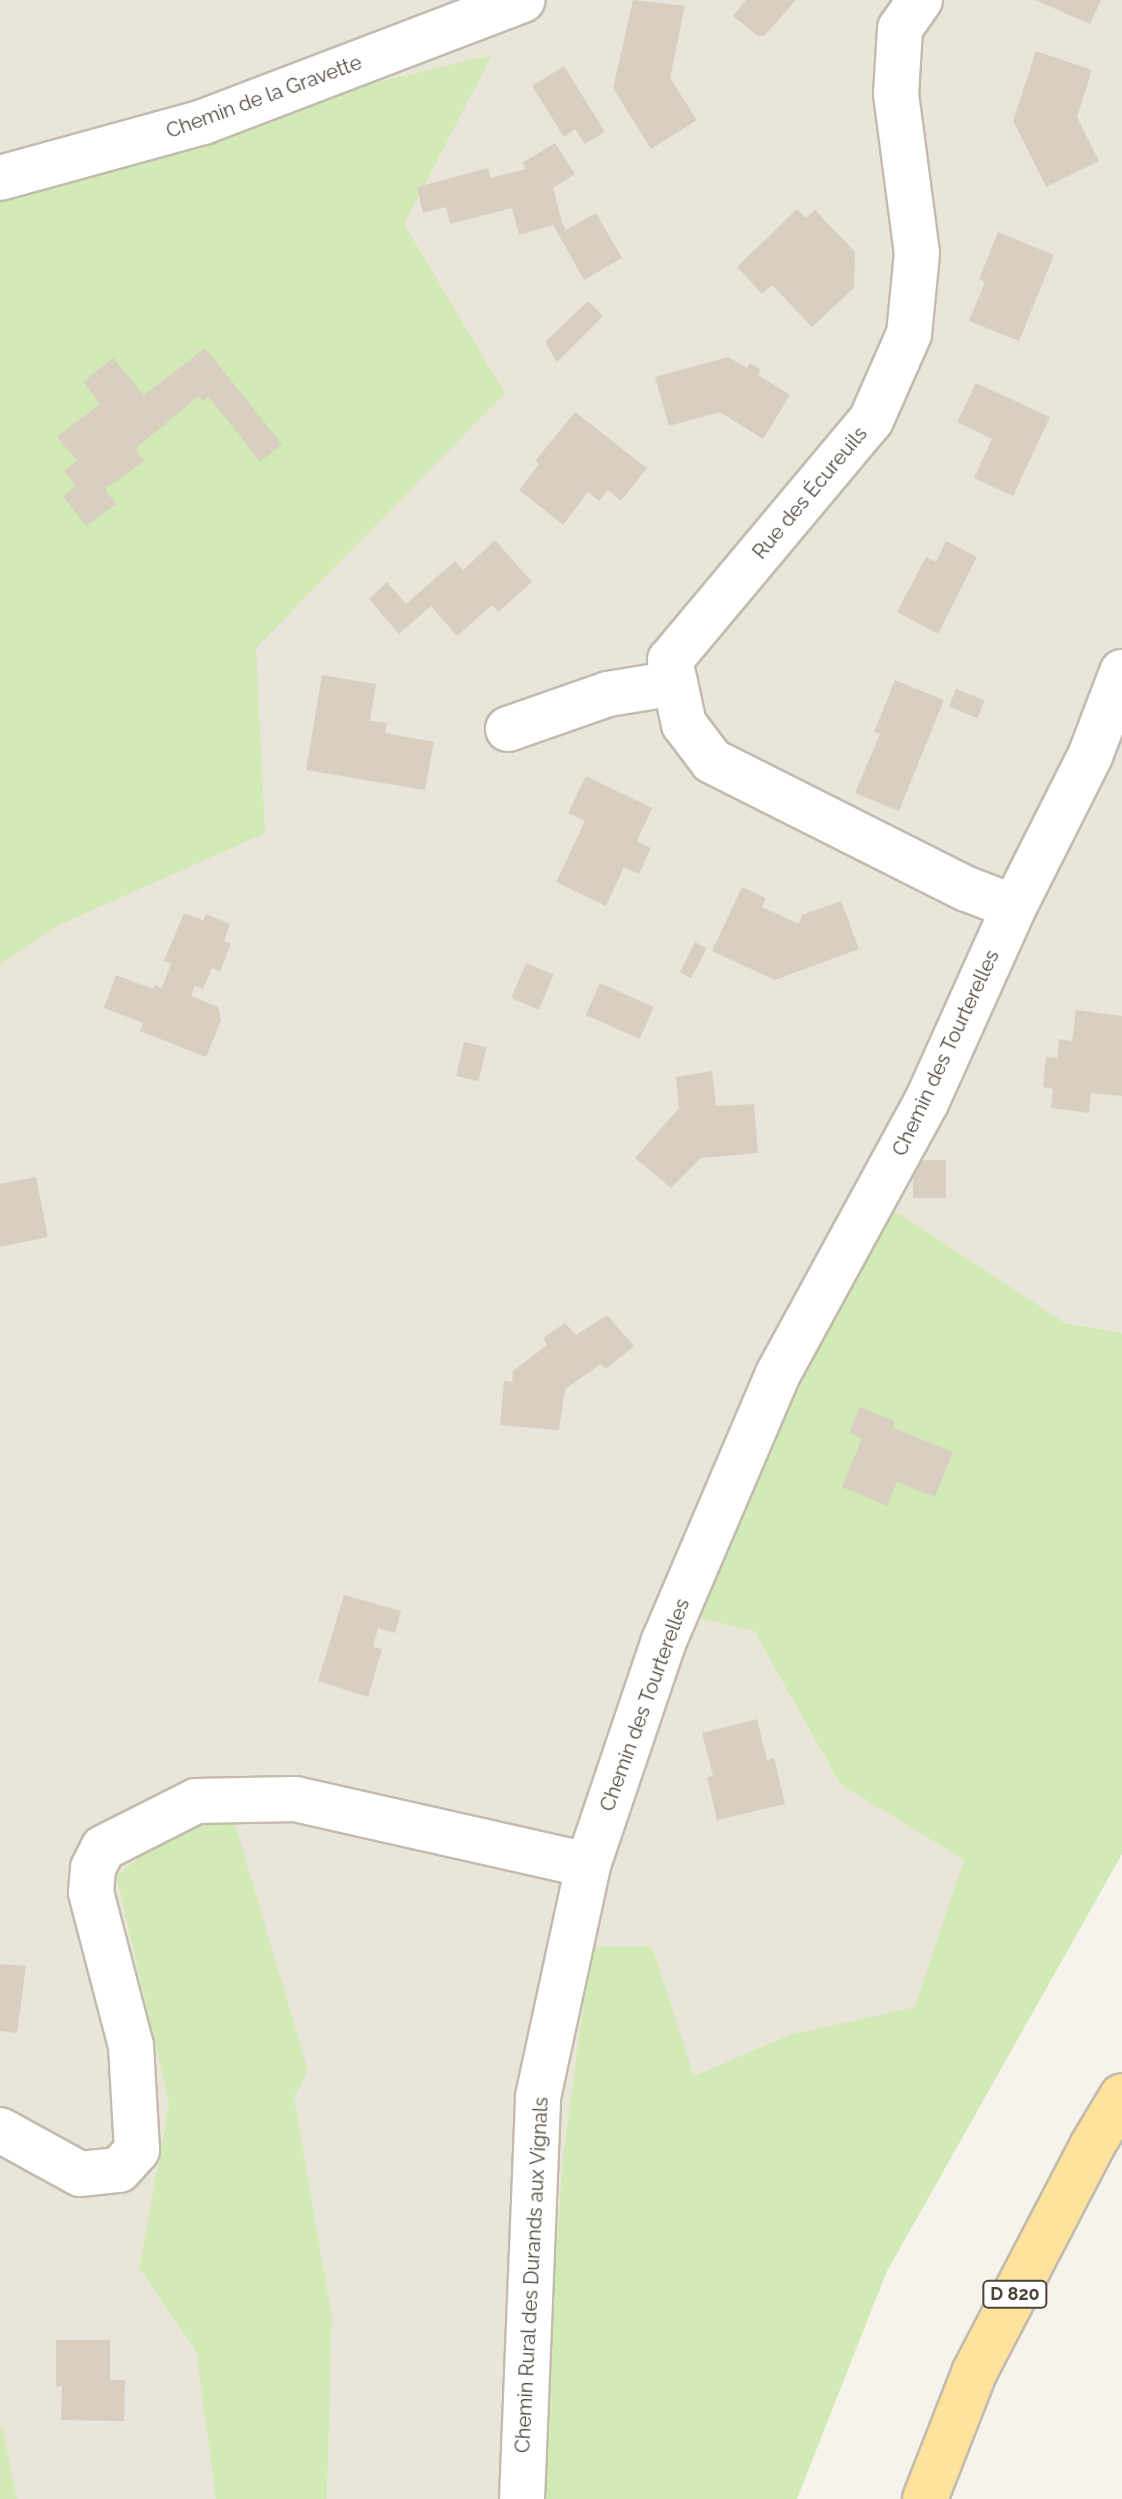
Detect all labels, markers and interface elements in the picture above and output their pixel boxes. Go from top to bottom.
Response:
street label: Chemin de la Gravette [163,50,365,144]
street label: Rue des Écureuils [748,422,872,564]
street label: Chemin des Tourterelles [888,946,1004,1160]
street label: Chemin des Tourterelles [595,1595,695,1815]
street label: Chemin Rural des Durands aux Vignals [511,2096,553,2454]
road number: D 820 [981,2280,1049,2308]

